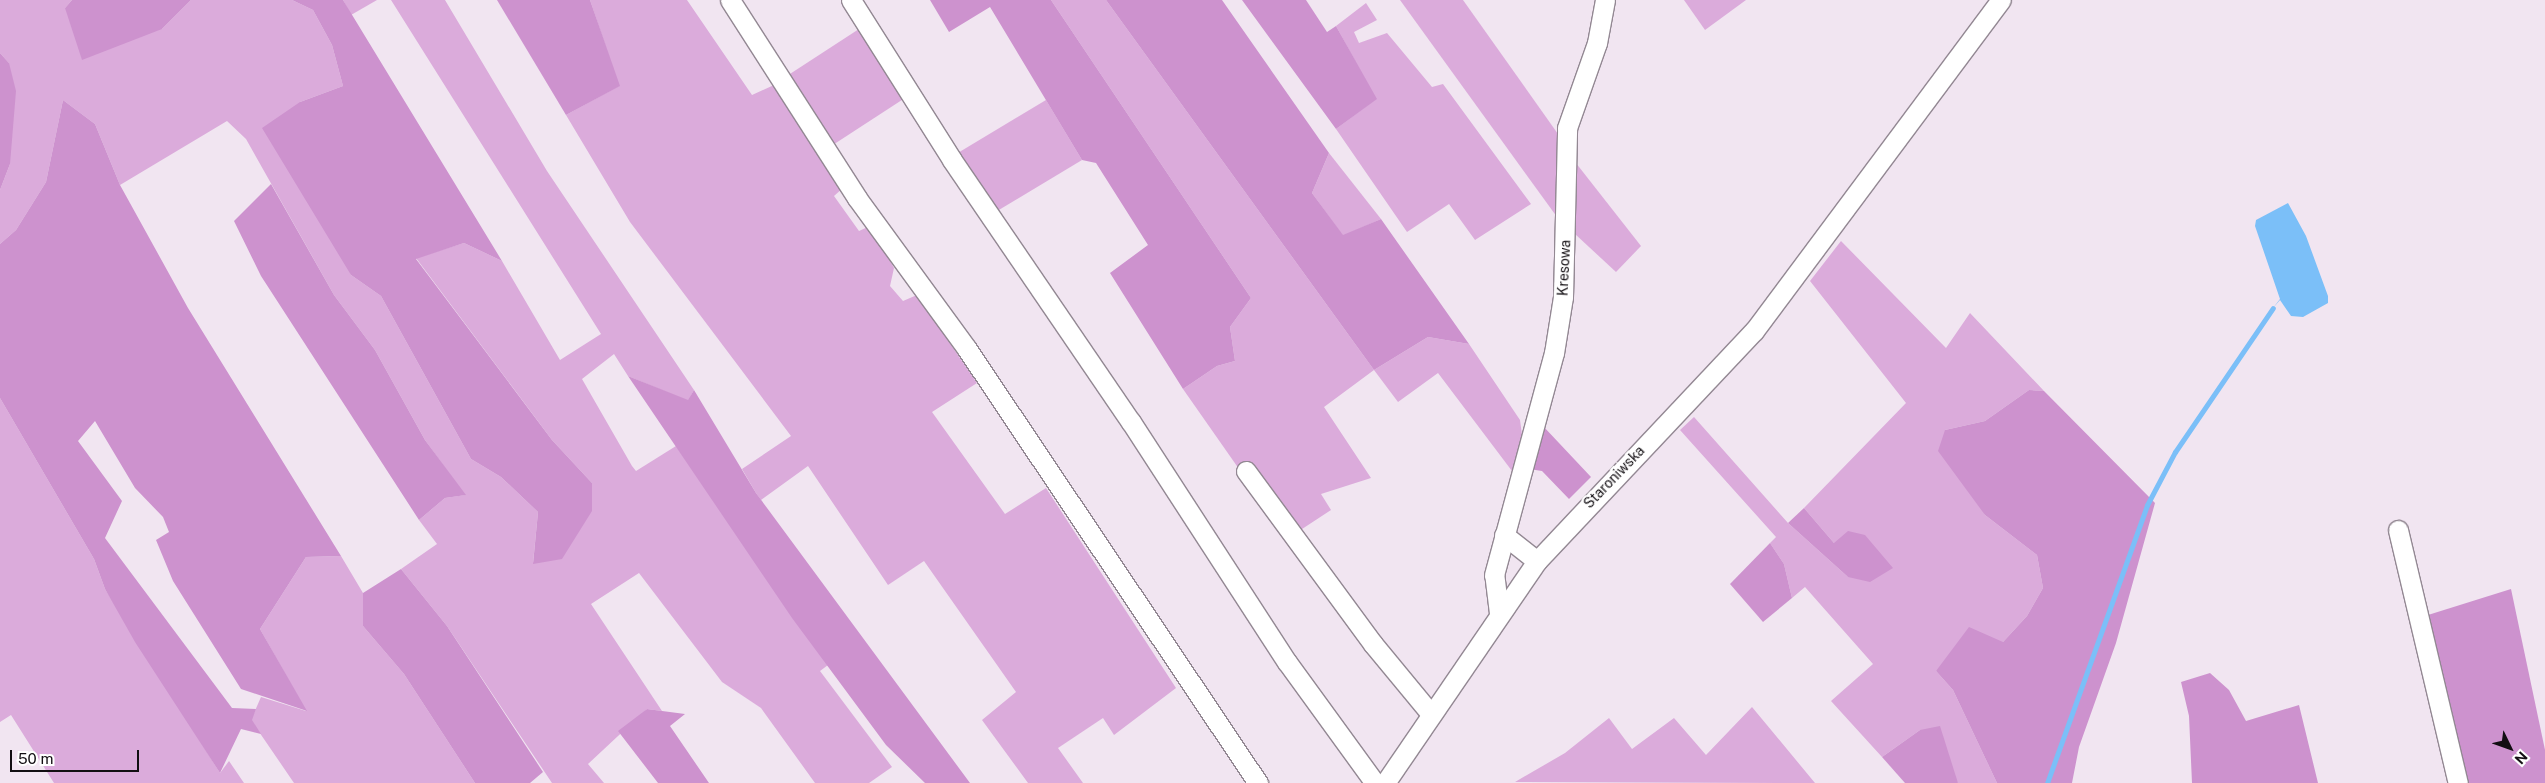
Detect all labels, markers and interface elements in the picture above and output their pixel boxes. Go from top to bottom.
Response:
street label: Kresowa [1554,240,1574,296]
street label: Staroniwska [1580,442,1648,512]
north arrow [2485,723,2535,773]
scale bar [12,740,141,772]
text: N [2512,749,2531,767]
text: 50 m [18,750,53,767]

